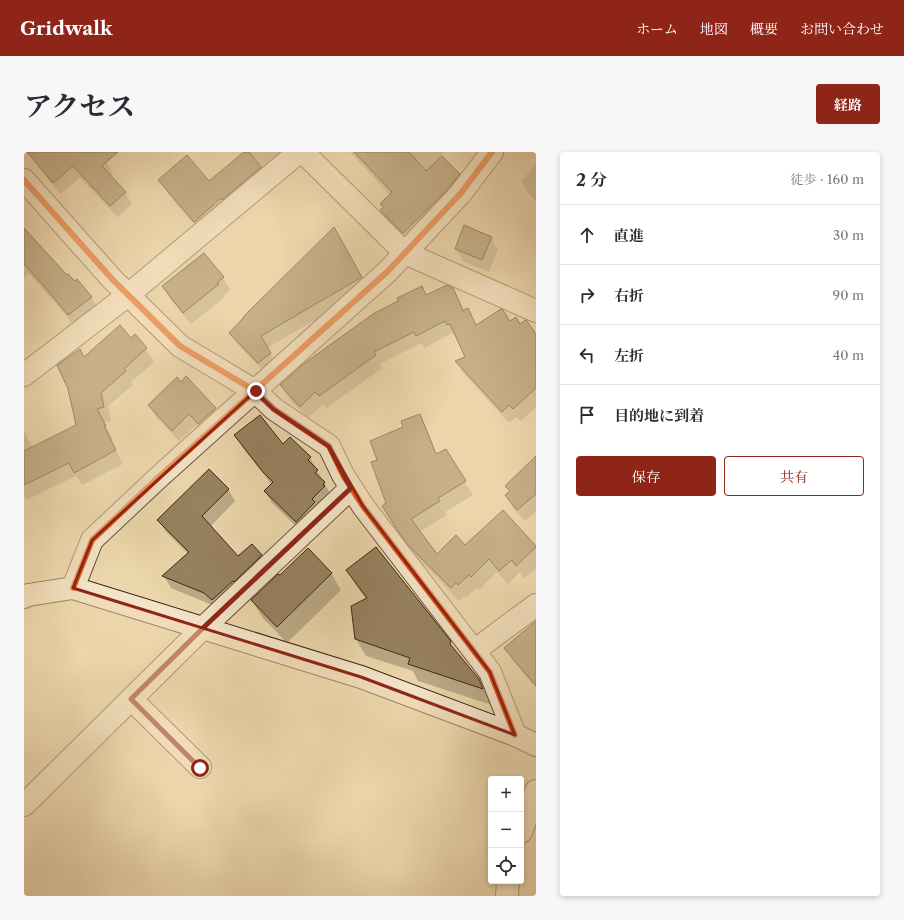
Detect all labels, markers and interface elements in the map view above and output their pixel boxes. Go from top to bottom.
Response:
text: Gridwalk [20,17,113,40]
text: ホーム [636,20,678,38]
text: 地図 [700,20,728,38]
text: 概要 [750,20,778,38]
text: お問い合わせ [800,20,884,38]
button: 経路 [816,84,880,124]
text: アクセス [24,89,135,123]
text: 2 分 [576,170,607,190]
text: 徒歩 · 160 m [791,171,864,187]
icon: ahead [576,224,598,246]
text: 直進 [614,226,644,245]
text: 30 m [833,227,864,243]
icon: right [576,284,598,306]
text: 右折 [614,286,644,305]
text: 90 m [833,287,864,303]
icon: left [576,344,598,366]
text: 左折 [614,346,644,365]
text: 40 m [833,347,864,363]
route end [247,382,265,400]
icon: arrive [576,404,598,426]
text: 目的地に到着 [614,406,704,425]
button: 保存 [576,456,716,496]
button: 共有 [724,456,864,496]
route start [191,759,209,777]
map controls [488,776,524,884]
button: + [488,776,524,812]
button: − [488,812,524,848]
button: locate [488,848,524,884]

